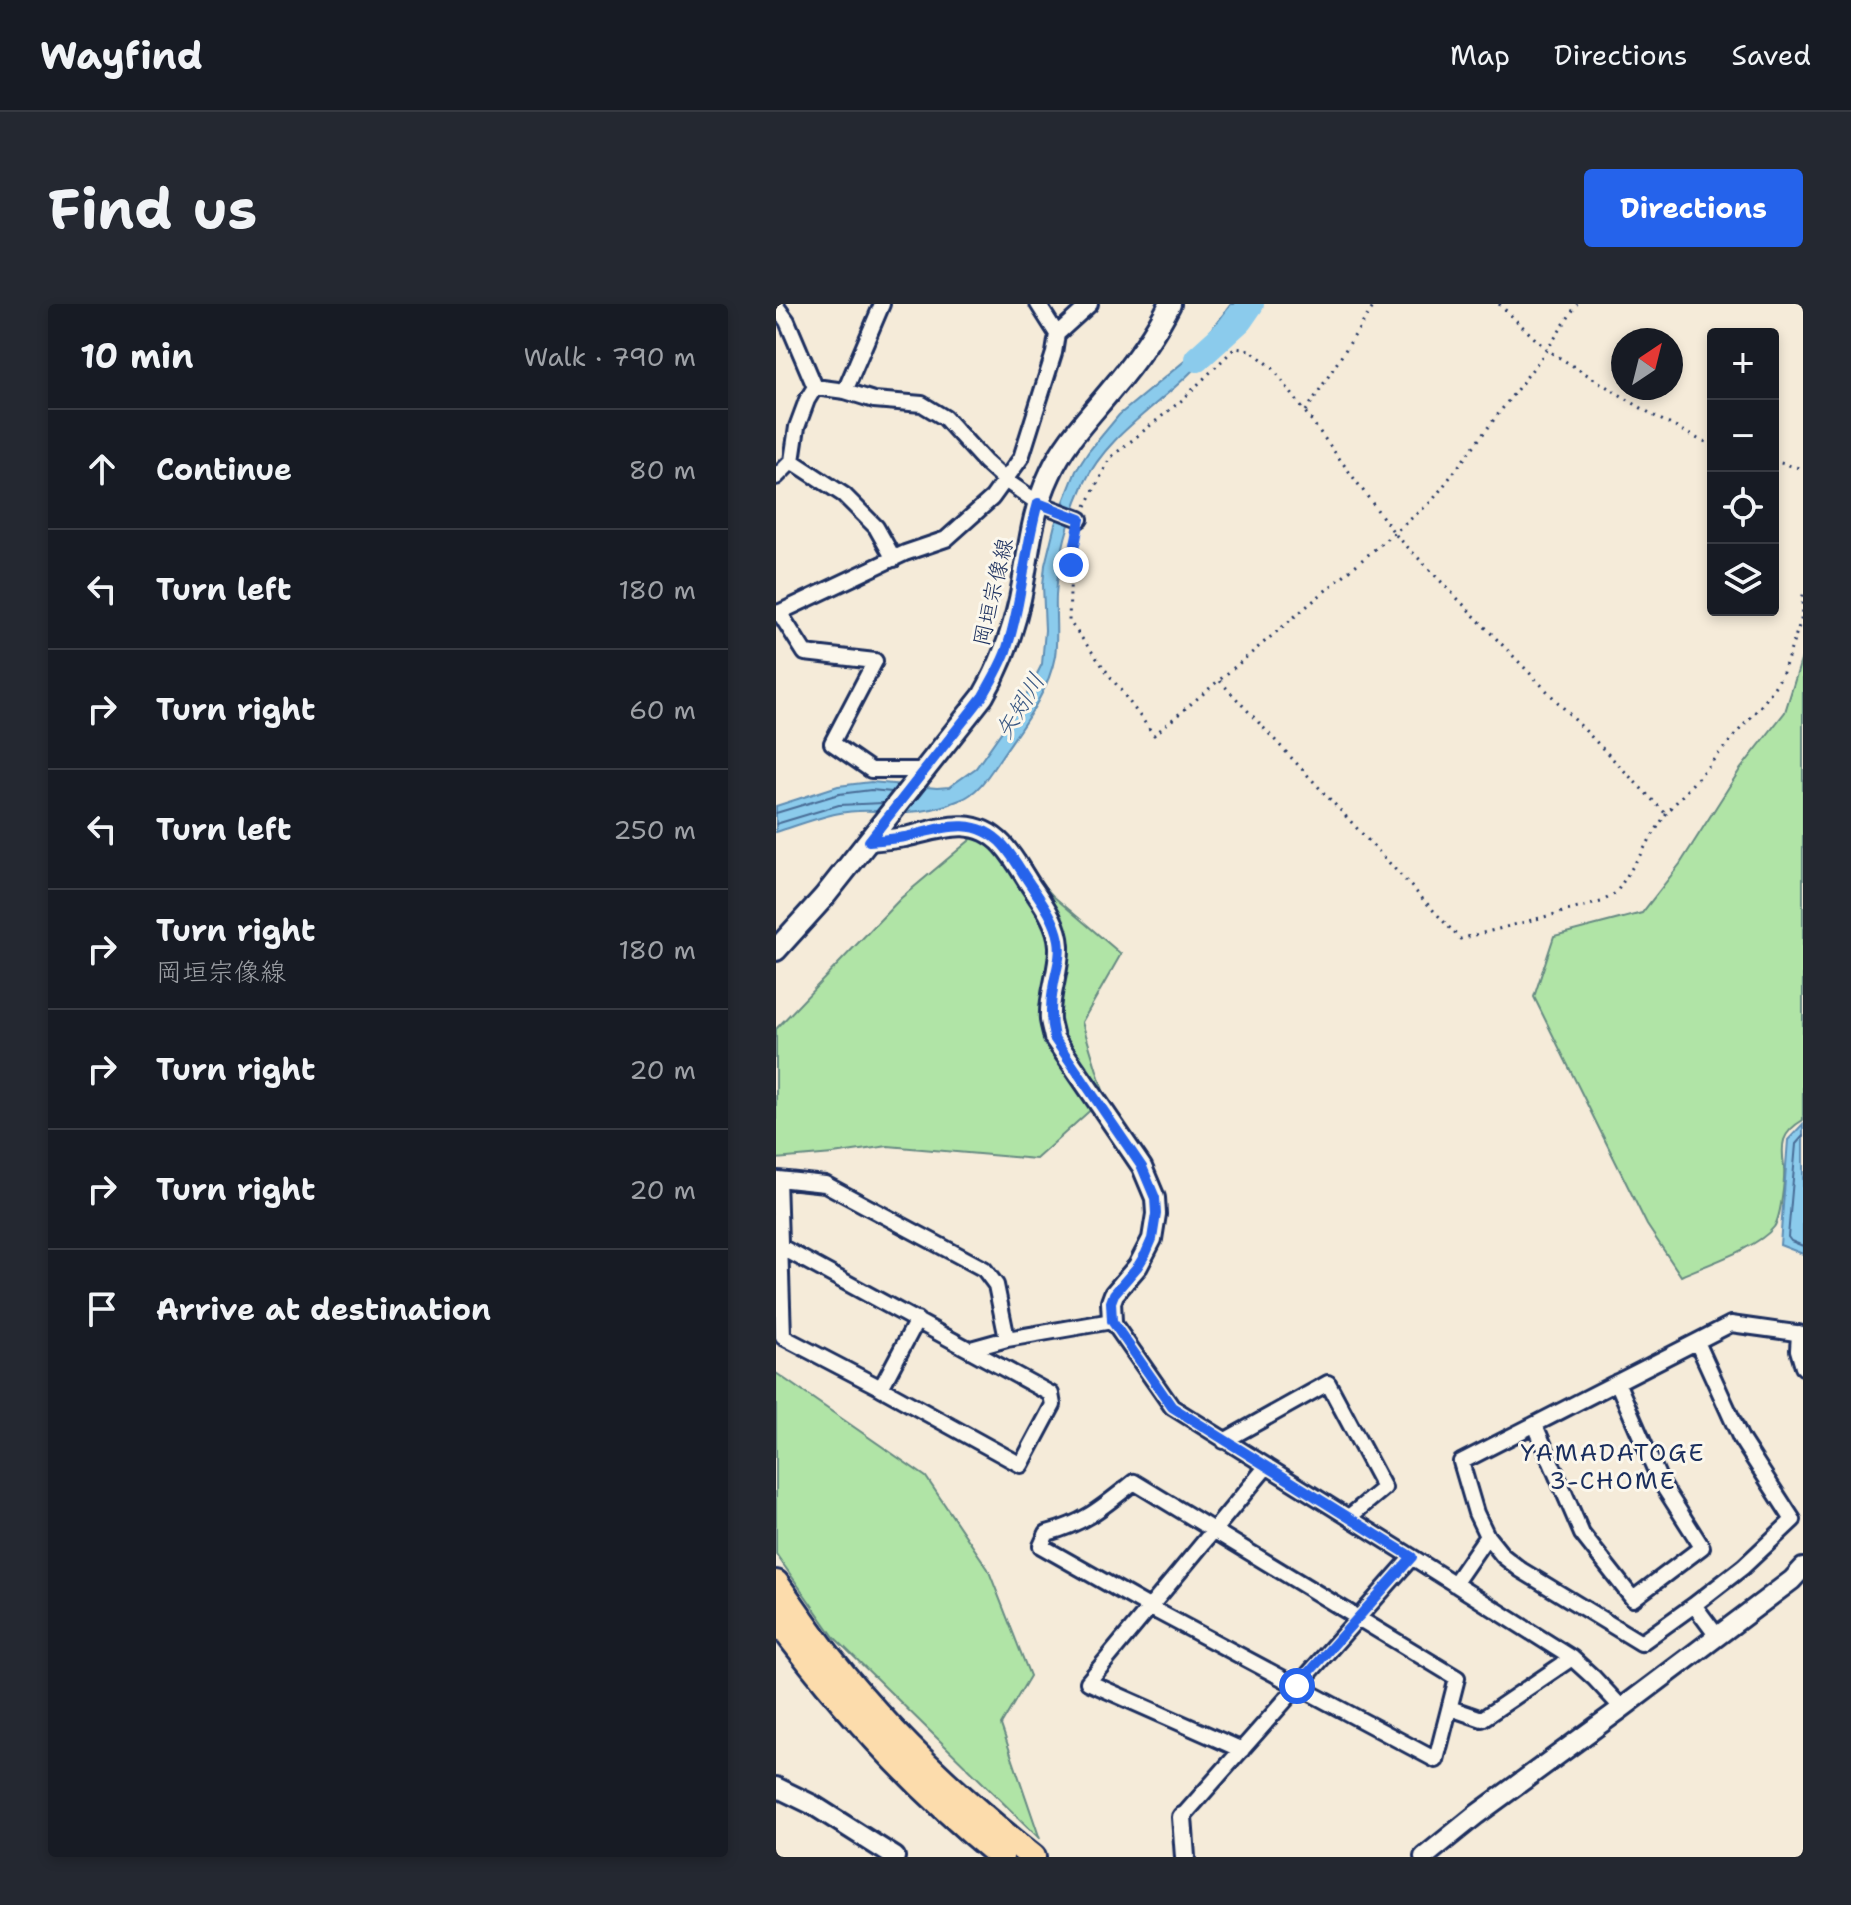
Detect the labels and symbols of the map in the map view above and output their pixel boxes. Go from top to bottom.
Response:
north arrow [1611,328,1683,400]
street label: 岡垣宗像線 [966,535,1020,649]
route end [1053,547,1089,583]
water label: 矢矧川 [988,667,1052,745]
district label: YAMADATOGE 3-CHOME [1521,1437,1705,1497]
route start [1279,1668,1315,1704]

